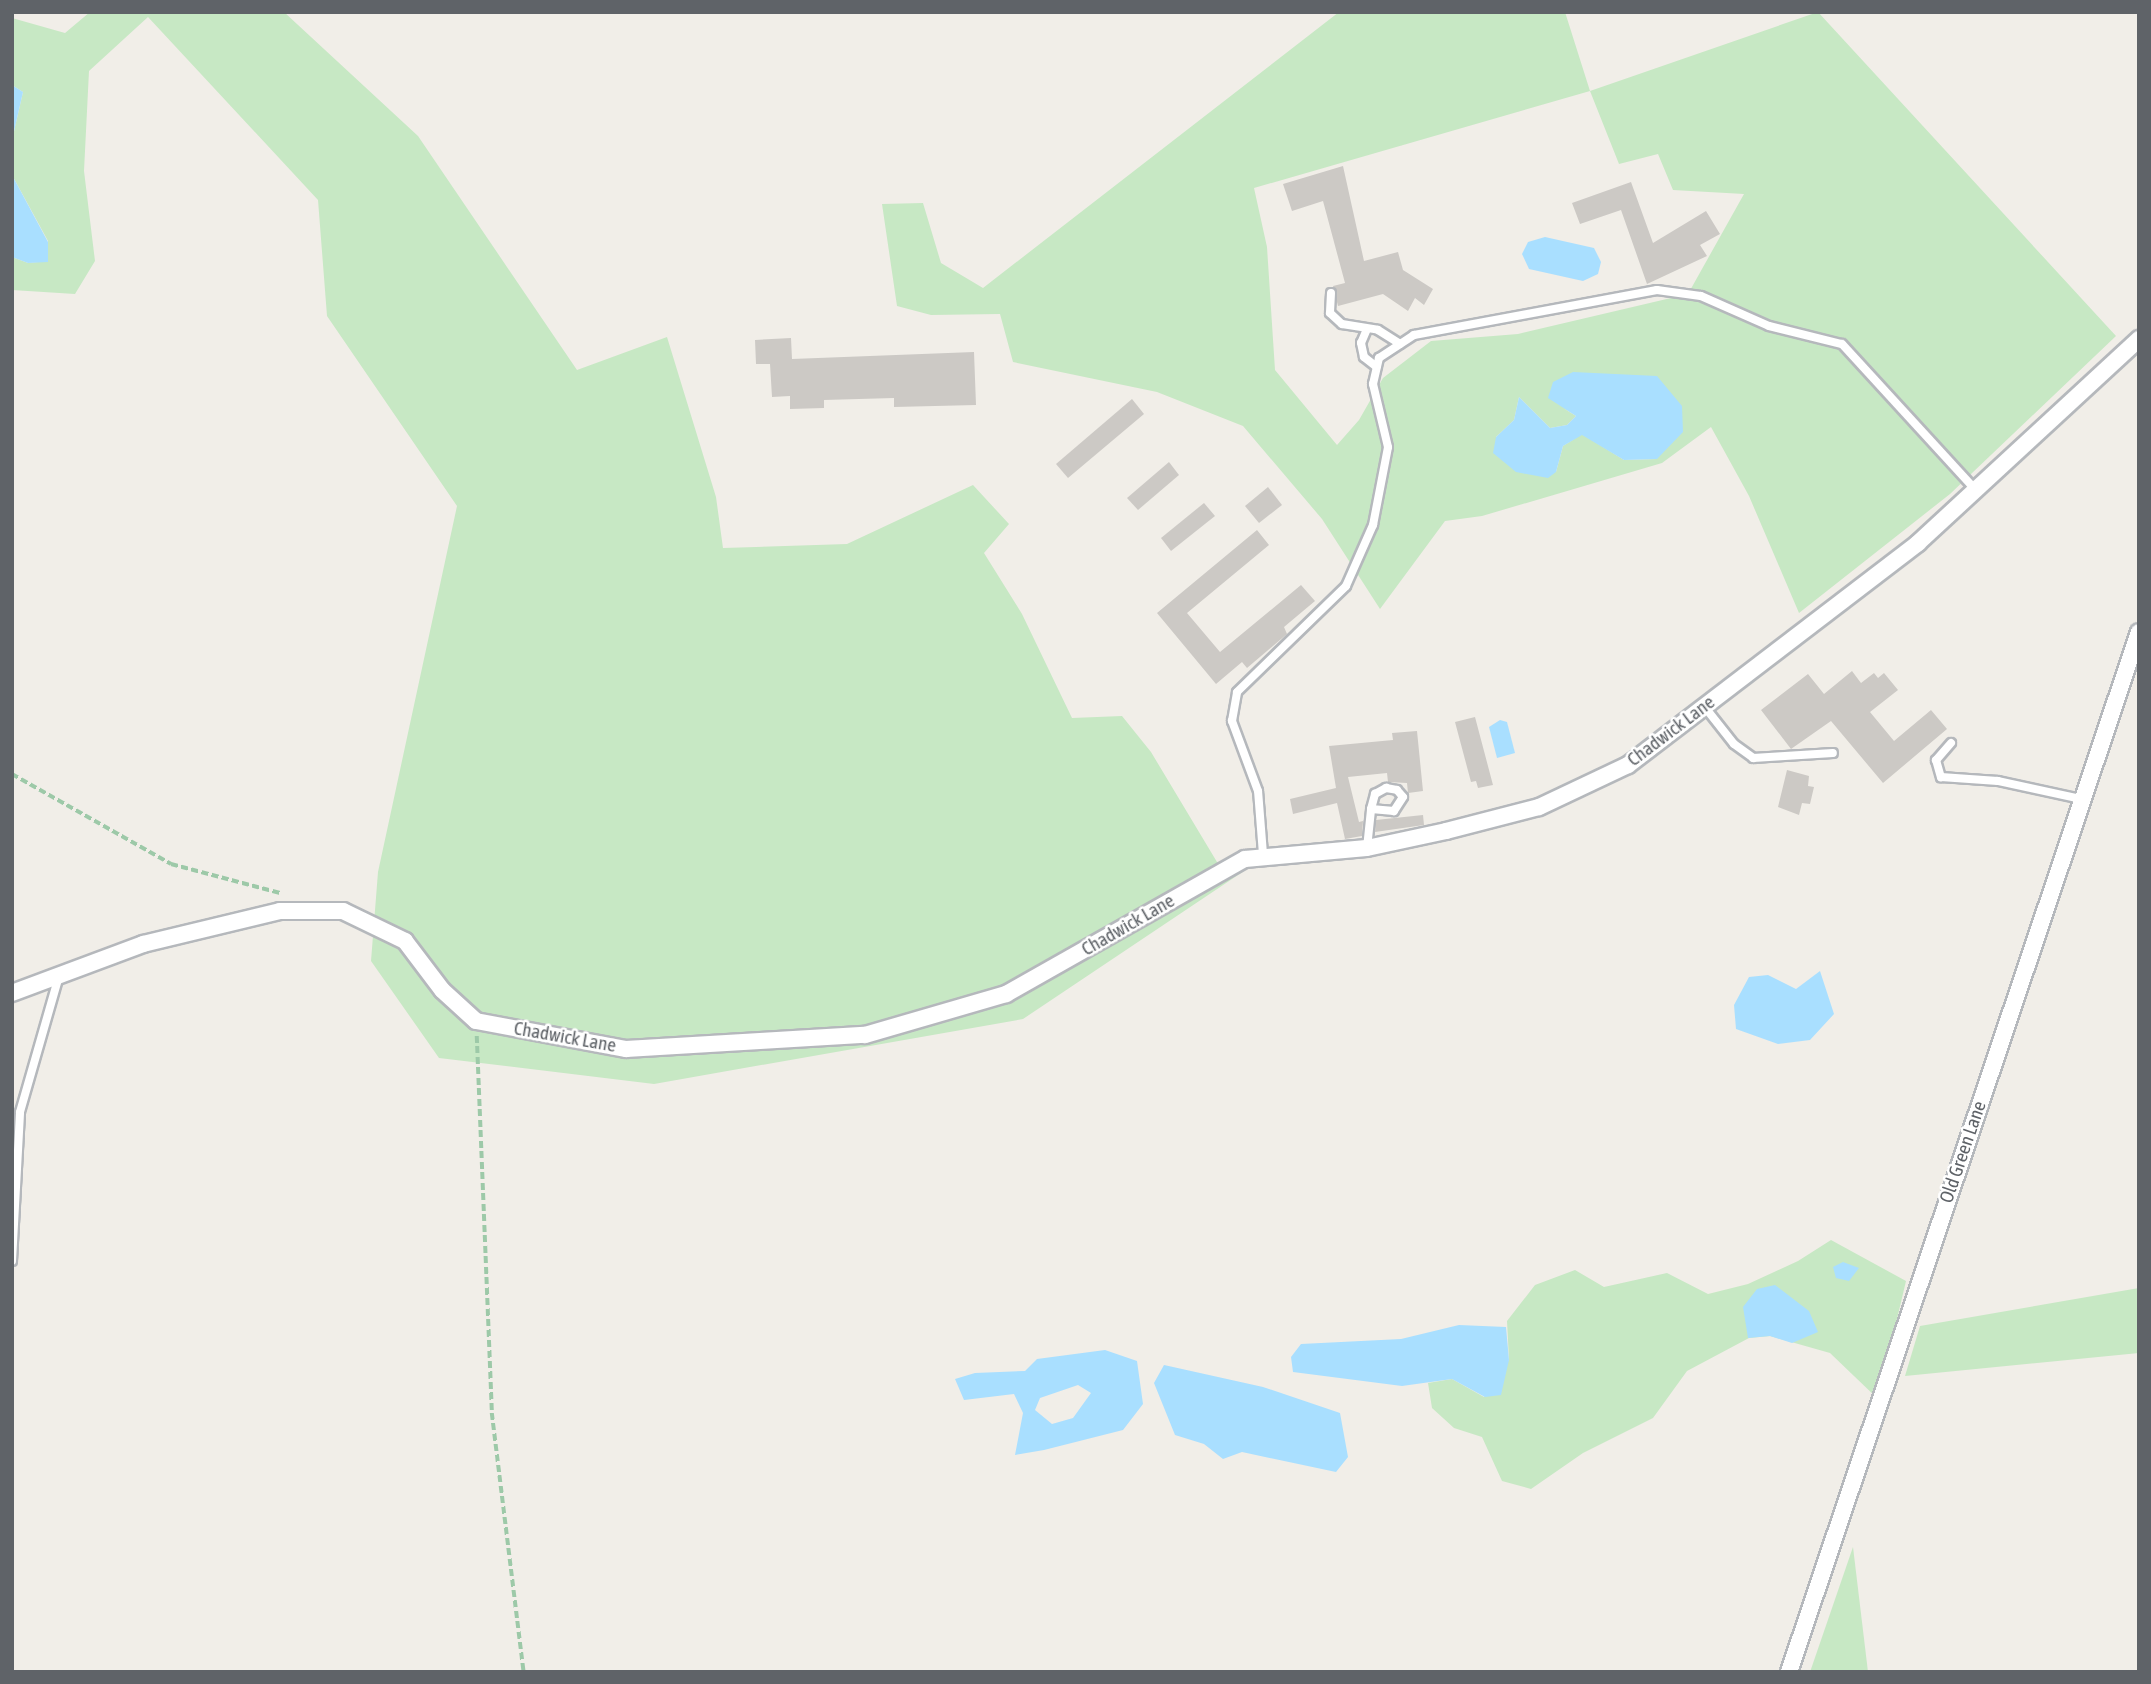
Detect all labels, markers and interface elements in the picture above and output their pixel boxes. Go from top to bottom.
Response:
street label: Chadwick Lane [1623,691,1719,771]
street label: Chadwick Lane [1078,889,1178,961]
street label: Chadwick Lane [512,1017,618,1057]
street label: Old Green Lane [1935,1098,1991,1206]

